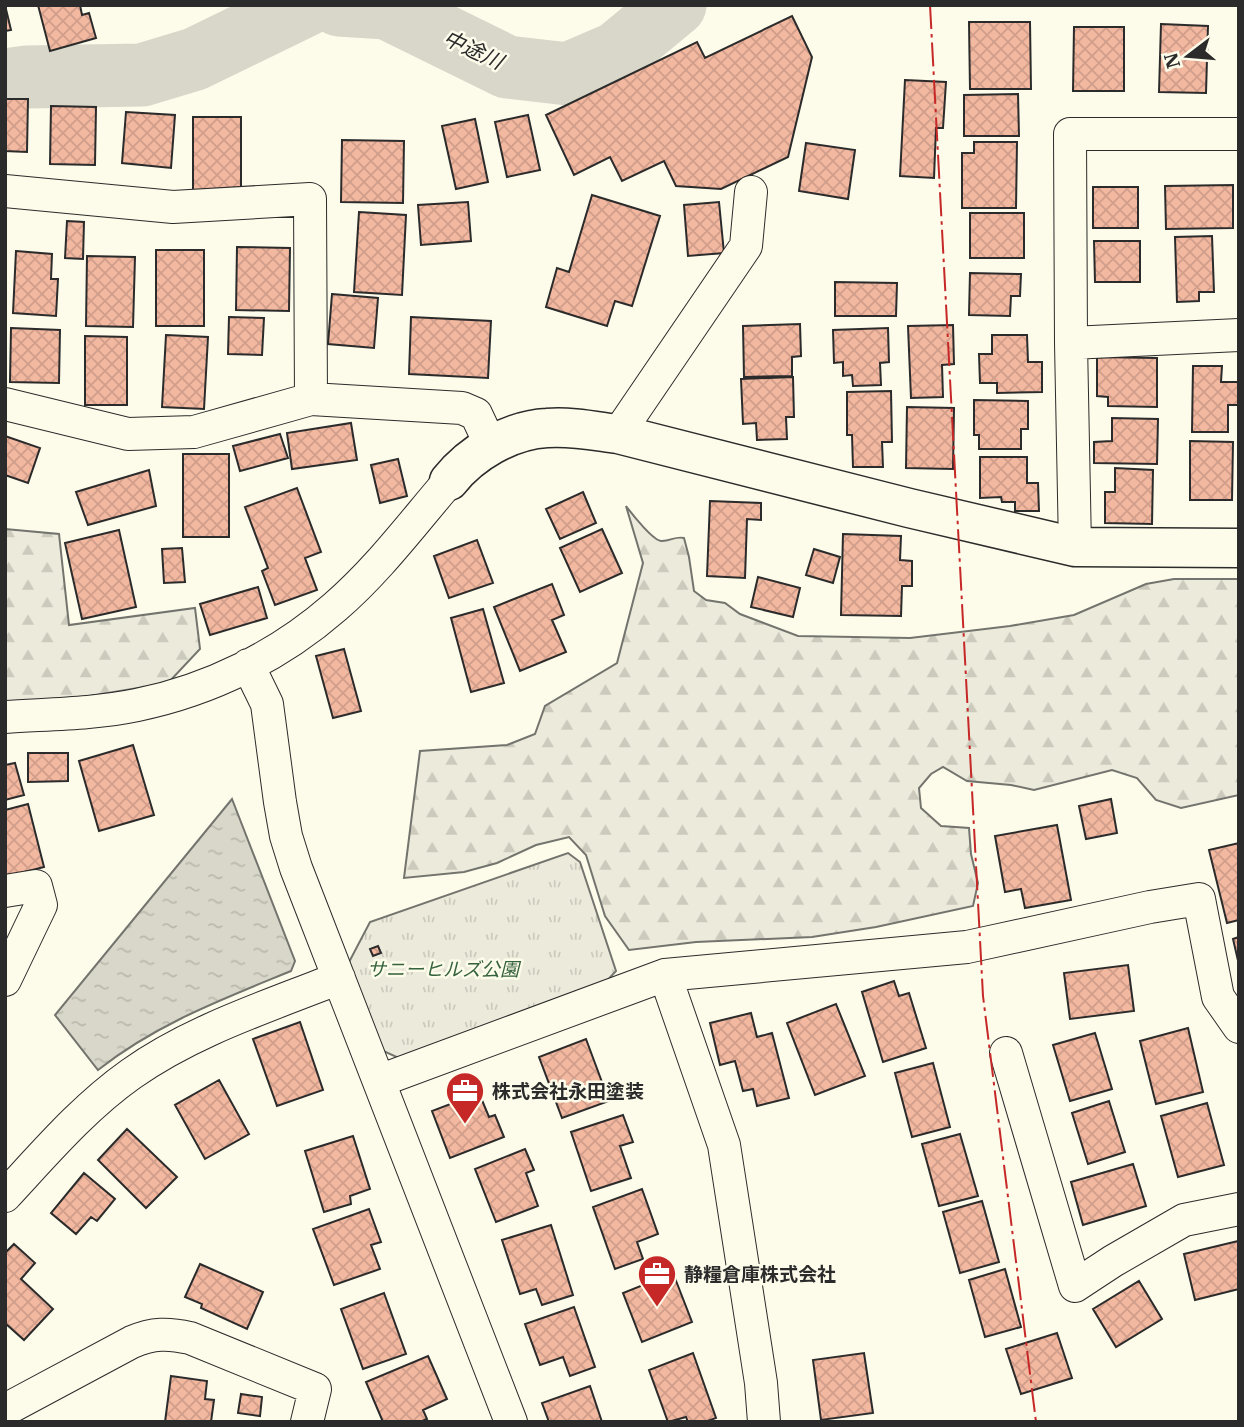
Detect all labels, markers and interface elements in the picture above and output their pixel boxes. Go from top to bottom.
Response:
north arrow [1153,21,1223,91]
water label: 中途川 [439,23,510,76]
text: N [1158,50,1185,71]
park label: サニーヒルズ公園 [367,957,522,981]
office icon: 株式会社永田塗装 [444,1070,486,1125]
place label: 株式会社永田塗装 [492,1079,644,1103]
office icon: 静糧倉庫株式会社 [636,1253,678,1308]
place label: 静糧倉庫株式会社 [684,1262,836,1286]

